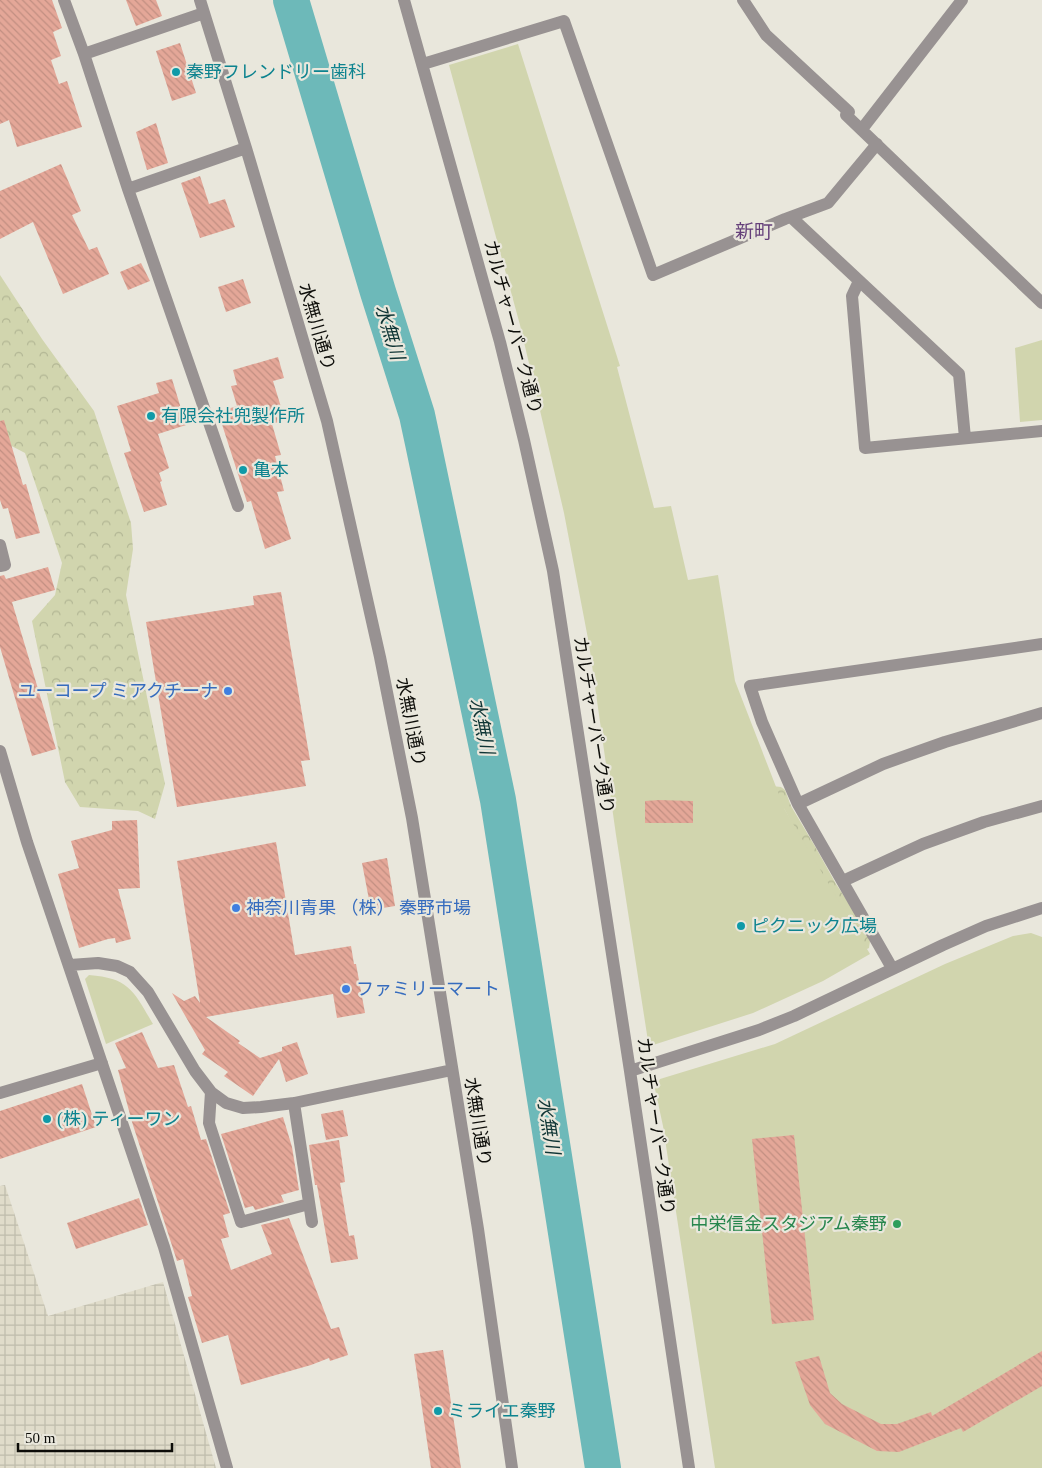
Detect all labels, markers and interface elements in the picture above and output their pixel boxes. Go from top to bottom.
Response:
place label: 秦野フレンドリー歯科 [186,62,366,82]
marker: 秦野フレンドリー歯科 [170,66,182,78]
district label: 新町 [735,221,773,242]
street label: カルチャーパーク通り [480,238,546,416]
street label: 水無川通り [295,281,339,373]
water label: 水無川 [372,302,409,364]
place label: 有限会社兜製作所 [161,406,305,426]
marker: 有限会社兜製作所 [145,410,157,422]
place label: 亀本 [253,460,289,480]
marker: 亀本 [237,464,249,476]
street label: カルチャーパーク通り [570,635,618,815]
street label: 水無川通り [393,676,429,768]
place label: ユーコープ ミアクチーナ [17,681,218,701]
marker: ユーコープ ミアクチーナ [222,685,234,697]
water label: 水無川 [466,696,499,758]
place label: 神奈川青果 （株） 秦野市場 [246,898,471,918]
marker: 神奈川青果 （株） 秦野市場 [230,902,242,914]
place label: ピクニック広場 [751,916,877,936]
marker: ピクニック広場 [735,920,747,932]
place label: ファミリーマート [356,979,500,999]
marker: ファミリーマート [340,983,352,995]
street label: カルチャーパーク通り [634,1036,678,1216]
street label: 水無川通り [461,1076,495,1168]
water label: 水無川 [534,1096,564,1158]
place label: (株) ティーワン [57,1109,180,1130]
marker: (株) ティーワン [41,1113,53,1125]
place label: 中栄信金スタジアム秦野 [690,1214,887,1234]
marker: 中栄信金スタジアム秦野 [891,1218,903,1230]
place label: ミライエ秦野 [448,1401,556,1421]
marker: ミライエ秦野 [432,1405,444,1417]
scale bar [18,1420,171,1452]
text: 50 m [25,1430,56,1446]

